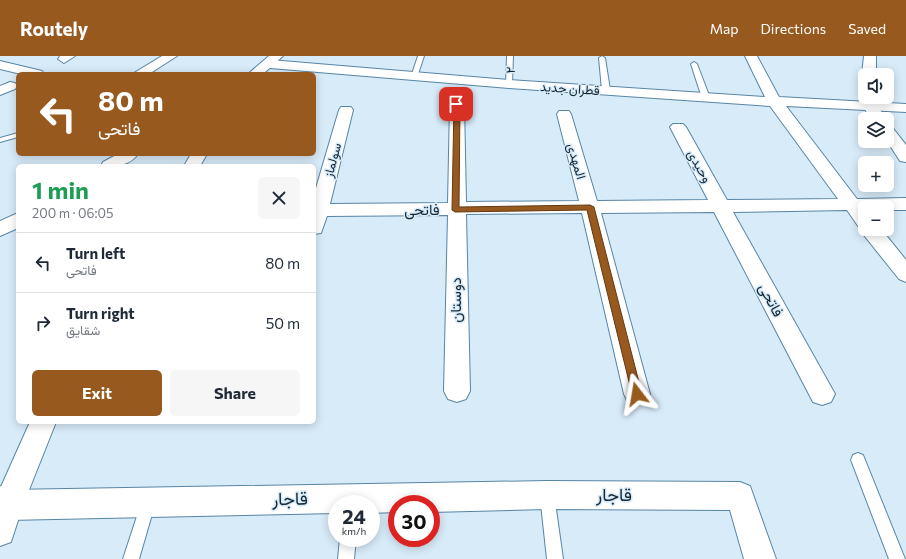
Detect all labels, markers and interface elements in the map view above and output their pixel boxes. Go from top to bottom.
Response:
text: Routely [20,17,88,40]
text: Map [710,20,739,37]
text: Directions [761,20,826,37]
text: Saved [848,20,886,37]
street label: ۲ [502,66,518,74]
map controls [858,68,894,236]
button: sound [858,68,894,104]
street label: قطران جدید [540,78,600,99]
text: 80 m [98,83,164,117]
pin [439,87,473,121]
icon: left [32,88,84,140]
icon: arrive [445,93,467,115]
button: layers [858,112,894,148]
text: فاتحی [98,117,140,139]
street label: سولماز [319,141,345,180]
street label: المهدی [563,141,590,181]
street label: وحیدی [684,147,716,186]
button: + [858,156,894,192]
text: 1 min [32,175,89,204]
button: close [258,177,300,219]
street label: فاتحی [404,200,440,220]
button: − [858,200,894,236]
text: 200 m · 06:05 [32,205,113,221]
text: Turn left [66,244,125,262]
icon: left [32,252,54,274]
text: 80 m [265,254,300,272]
text: فاتحی [66,262,97,278]
street label: دوستان [446,277,465,323]
street label: فاتحی [754,280,788,320]
text: Turn right [66,304,135,322]
icon: right [32,312,54,334]
text: 50 m [266,314,300,332]
text: شقایق [66,322,100,338]
button: Exit [32,370,162,416]
button: Share [170,370,300,416]
position arrow [616,373,658,415]
street label: قاجار [595,483,632,506]
street label: قاجار [271,487,308,510]
speed limit sign: 30 [388,495,440,547]
text: 24 [342,504,366,528]
text: km/h [342,525,366,537]

